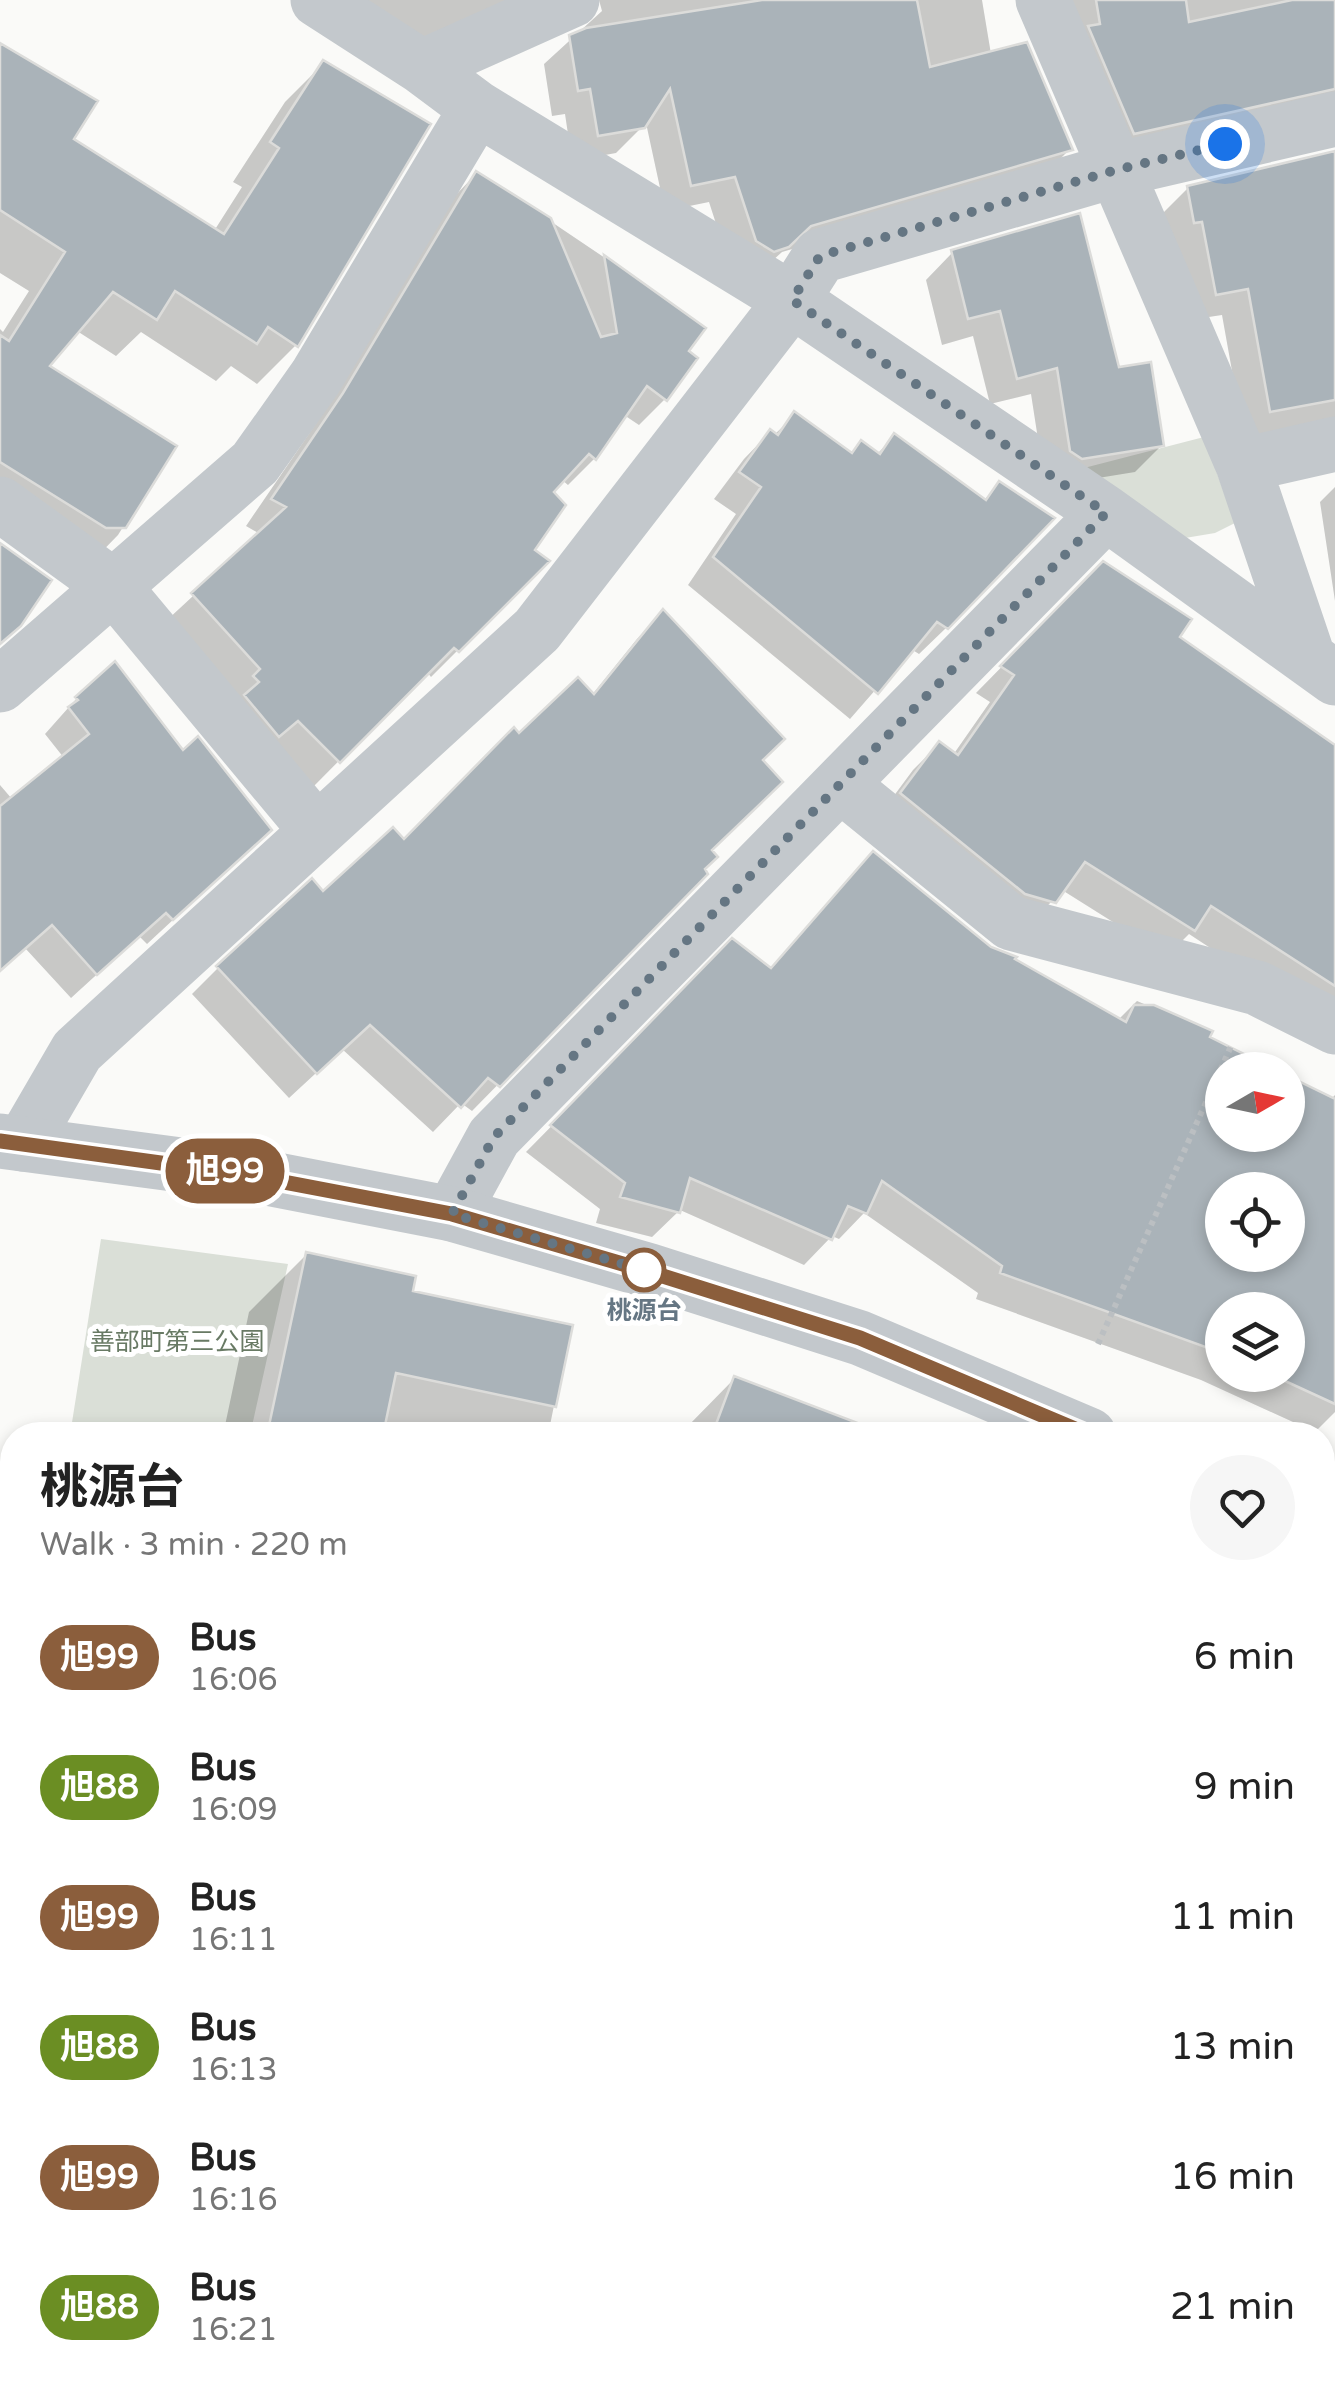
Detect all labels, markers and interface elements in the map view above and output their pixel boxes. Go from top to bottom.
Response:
your location [1200,119,1250,169]
north arrow [1205,1052,1305,1152]
map controls [1205,1052,1305,1392]
line badge: 旭99 [168,1138,282,1204]
text: 旭99 [186,1150,264,1192]
button: locate [1205,1172,1305,1272]
marker: 桃源台 [623,1249,665,1291]
button: layers [1205,1292,1305,1392]
place label: 桃源台 [606,1296,682,1326]
park label: 善部町第三公園 [89,1327,265,1357]
button: heart [1190,1455,1295,1560]
text: 桃源台 [40,1459,184,1517]
text: Walk · 3 min · 220 m [40,1526,348,1564]
text: Bus [189,1615,256,1661]
text: 6 min [1194,1634,1295,1680]
text: 旭99 [60,1636,139,1678]
text: 16:06 [189,1661,278,1699]
text: Bus [189,1745,256,1791]
text: 9 min [1194,1764,1295,1810]
text: 旭88 [60,1766,139,1808]
text: 16:09 [189,1791,278,1829]
text: Bus [189,1875,256,1921]
text: 11 min [1170,1894,1295,1940]
text: 旭99 [60,1896,139,1938]
text: 16:11 [189,1921,278,1959]
text: Bus [189,2005,256,2051]
text: 13 min [1170,2024,1295,2070]
text: 旭88 [60,2026,139,2068]
text: 16:13 [189,2051,278,2089]
text: Bus [189,2135,256,2181]
text: 16 min [1170,2154,1295,2200]
text: 旭99 [60,2156,139,2198]
text: 16:16 [189,2181,278,2219]
text: Bus [189,2265,256,2311]
text: 21 min [1170,2284,1295,2330]
text: 旭88 [60,2286,139,2328]
text: 16:21 [189,2311,278,2349]

